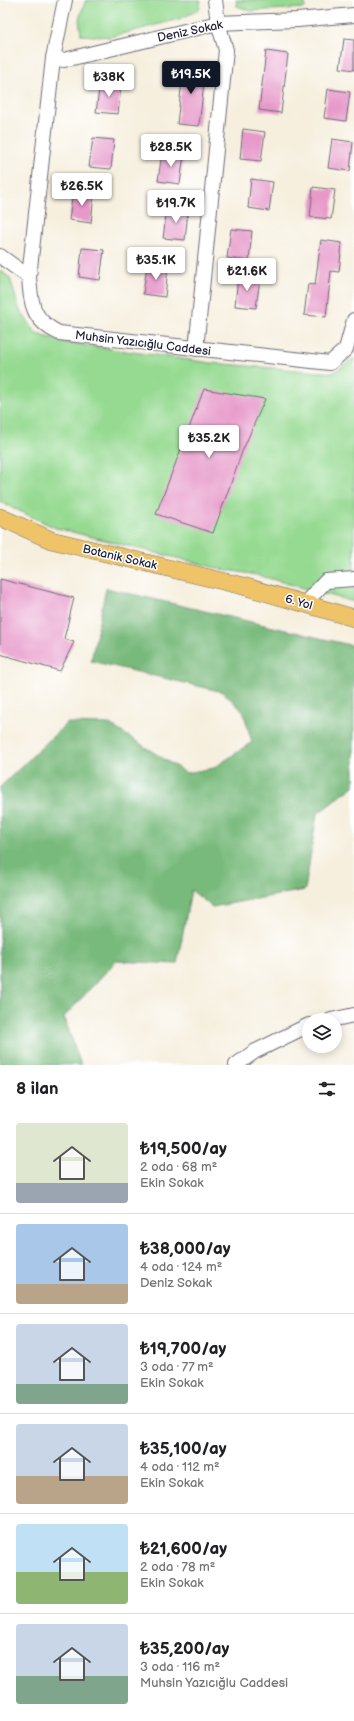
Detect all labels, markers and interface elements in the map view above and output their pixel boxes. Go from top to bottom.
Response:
street label: Deniz Sokak [156,17,224,46]
pin: ₺19.5K [158,61,224,95]
pin: ₺38K [85,64,133,98]
text: ₺19.5K [171,66,211,82]
text: ₺38K [93,69,125,85]
pin: ₺28.5K [138,134,204,168]
text: ₺28.5K [150,139,192,155]
pin: ₺26.5K [49,173,115,207]
text: ₺26.5K [61,178,103,194]
pin: ₺19.7K [143,190,209,224]
text: ₺19.7K [156,195,196,211]
pin: ₺35.1K [123,247,189,281]
text: ₺35.1K [136,252,176,268]
pin: ₺21.6K [214,258,280,292]
text: ₺21.6K [227,263,267,279]
street label: Muhsin Yazıcığlu Caddesi [74,328,212,359]
pin: ₺35.2K [176,425,242,459]
text: ₺35.2K [188,430,230,446]
street label: Botanik Sokak [81,542,159,573]
street label: 6. Yol [284,591,314,613]
map controls [302,1013,342,1053]
button: layers [302,1013,342,1053]
icon: filters [316,1078,338,1100]
text: 8 ilan [16,1079,59,1099]
icon: home [48,1139,96,1187]
text: ₺19,500/ay [140,1139,227,1159]
text: 2 oda · 68 m² [140,1159,217,1175]
text: Ekin Sokak [140,1175,204,1191]
text: ₺38,000/ay [140,1239,231,1259]
icon: home [48,1240,96,1288]
text: 4 oda · 124 m² [140,1259,222,1275]
text: Deniz Sokak [140,1275,212,1291]
text: ₺19,700/ay [140,1339,226,1359]
icon: home [48,1340,96,1388]
text: 3 oda · 77 m² [140,1359,214,1375]
text: Ekin Sokak [140,1375,204,1391]
text: ₺35,100/ay [140,1439,227,1459]
icon: home [48,1440,96,1488]
text: 4 oda · 112 m² [140,1459,220,1475]
text: Ekin Sokak [140,1475,204,1491]
text: ₺21,600/ay [140,1539,227,1559]
icon: home [48,1540,96,1588]
text: 2 oda · 78 m² [140,1559,215,1575]
text: Ekin Sokak [140,1575,204,1591]
text: ₺35,200/ay [140,1639,229,1659]
icon: home [48,1640,96,1688]
text: 3 oda · 116 m² [140,1659,220,1675]
text: Muhsin Yazıcığlu Caddesi [140,1675,288,1691]

